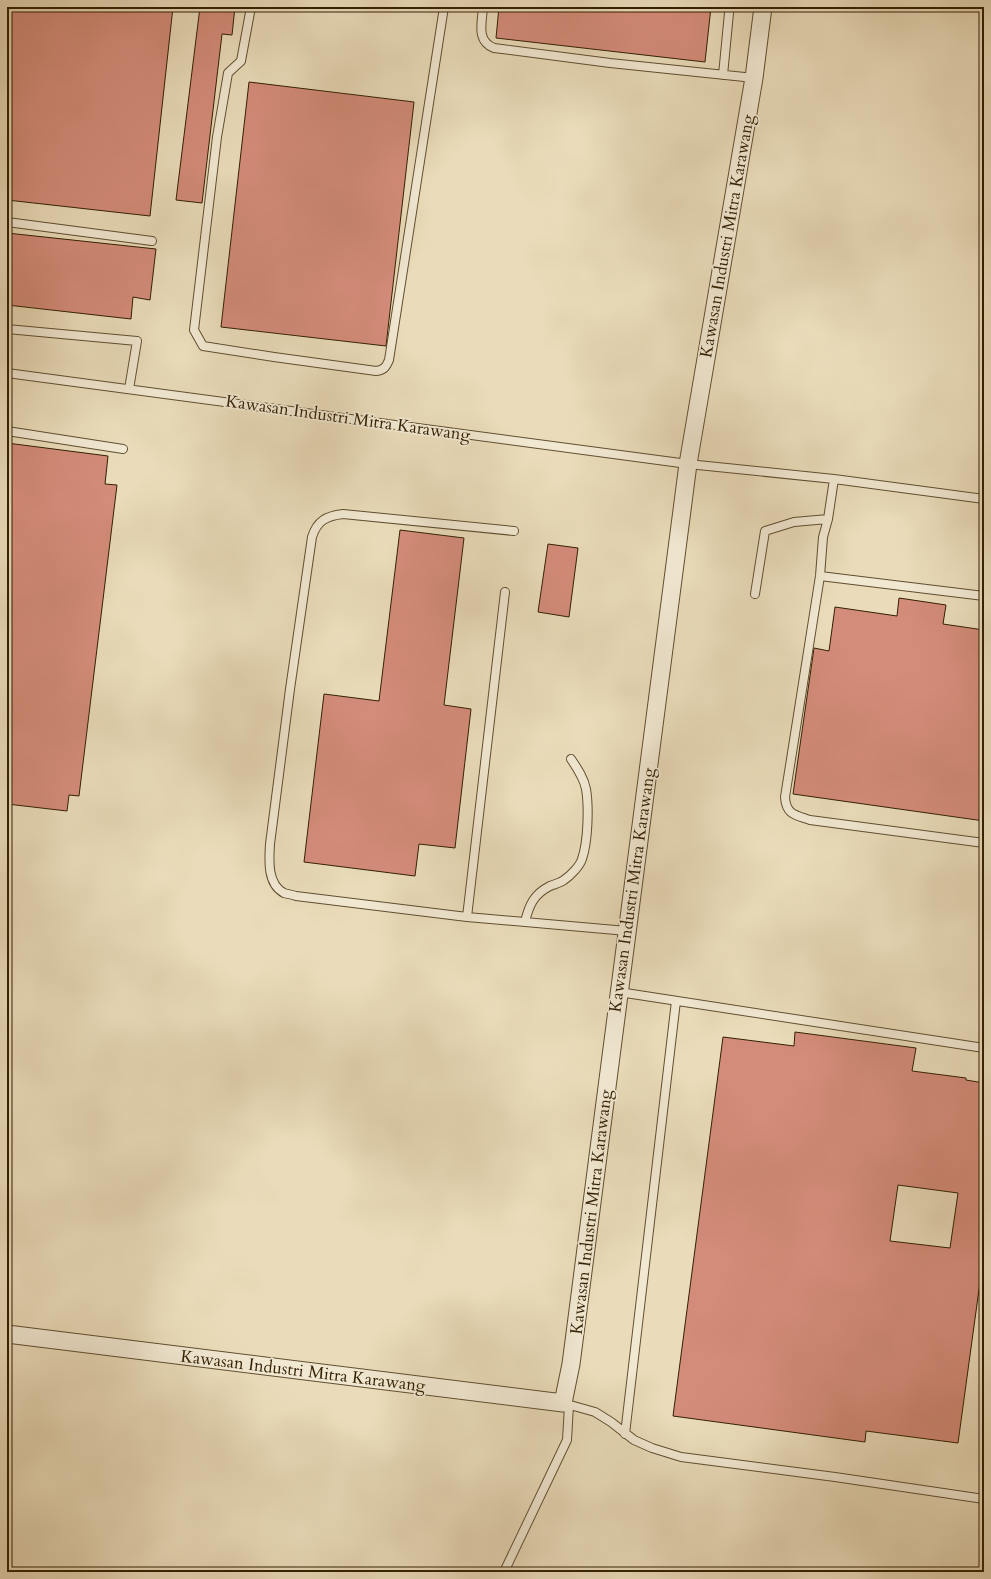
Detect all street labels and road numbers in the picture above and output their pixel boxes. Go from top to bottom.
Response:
street label: Kawasan Industri Mitra Karawang [694,112,760,359]
street label: Kawasan Industri Mitra Karawang [224,389,472,447]
street label: Kawasan Industri Mitra Karawang [603,766,661,1014]
street label: Kawasan Industri Mitra Karawang [565,1088,618,1336]
street label: Kawasan Industri Mitra Karawang [179,1345,427,1398]

